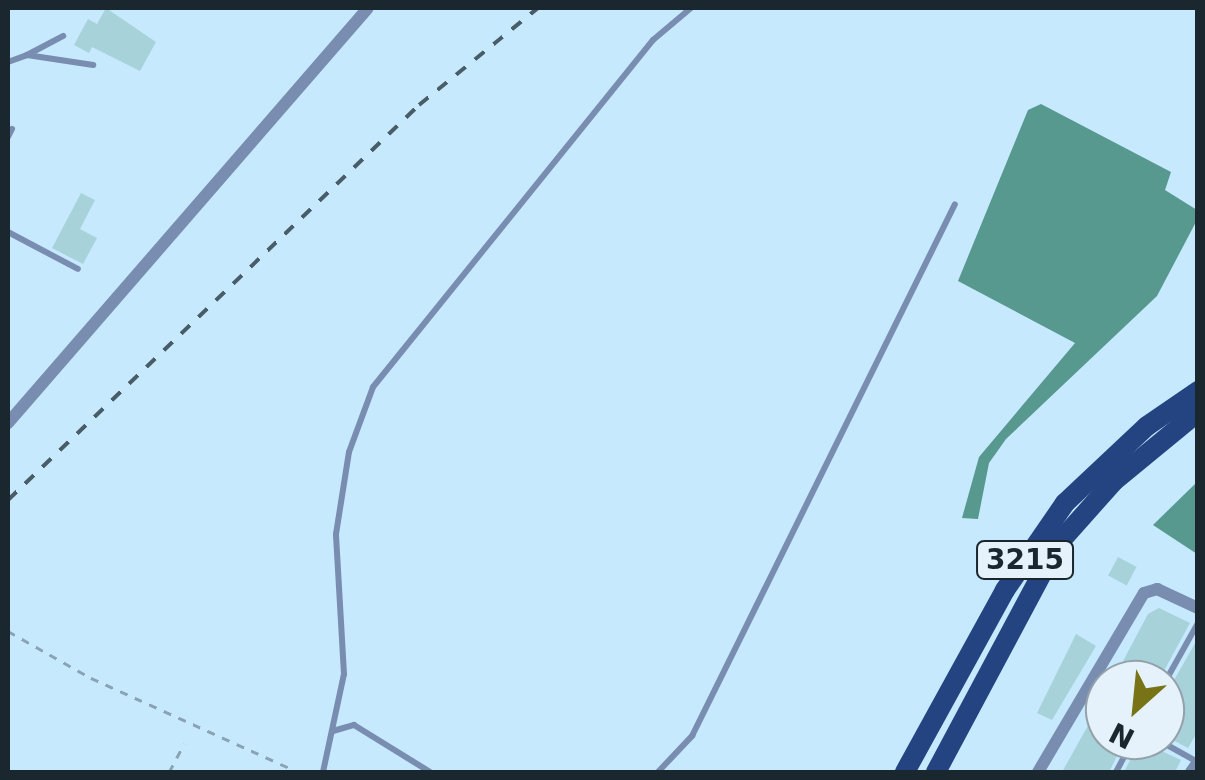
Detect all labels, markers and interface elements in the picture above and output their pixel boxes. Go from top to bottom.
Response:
road number: 3215 [975,537,1075,583]
north arrow [1085,660,1185,760]
text: N [1104,715,1140,755]

